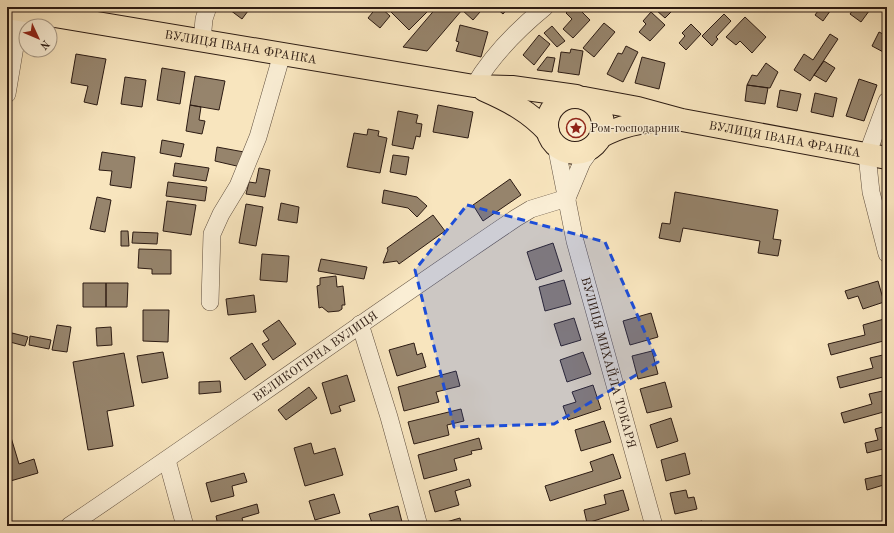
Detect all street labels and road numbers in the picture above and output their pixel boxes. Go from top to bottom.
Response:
street label: ВУЛИЦЯ ІВАНА ФРАНКА [164,29,318,67]
street label: ВУЛИЦЯ ІВАНА ФРАНКА [708,120,861,160]
street label: ВУЛИЦЯ МИХАЙЛА ТОКАРЯ [578,276,637,450]
street label: ВЕЛИКОГІРНА ВУЛИЦЯ [251,310,380,404]

